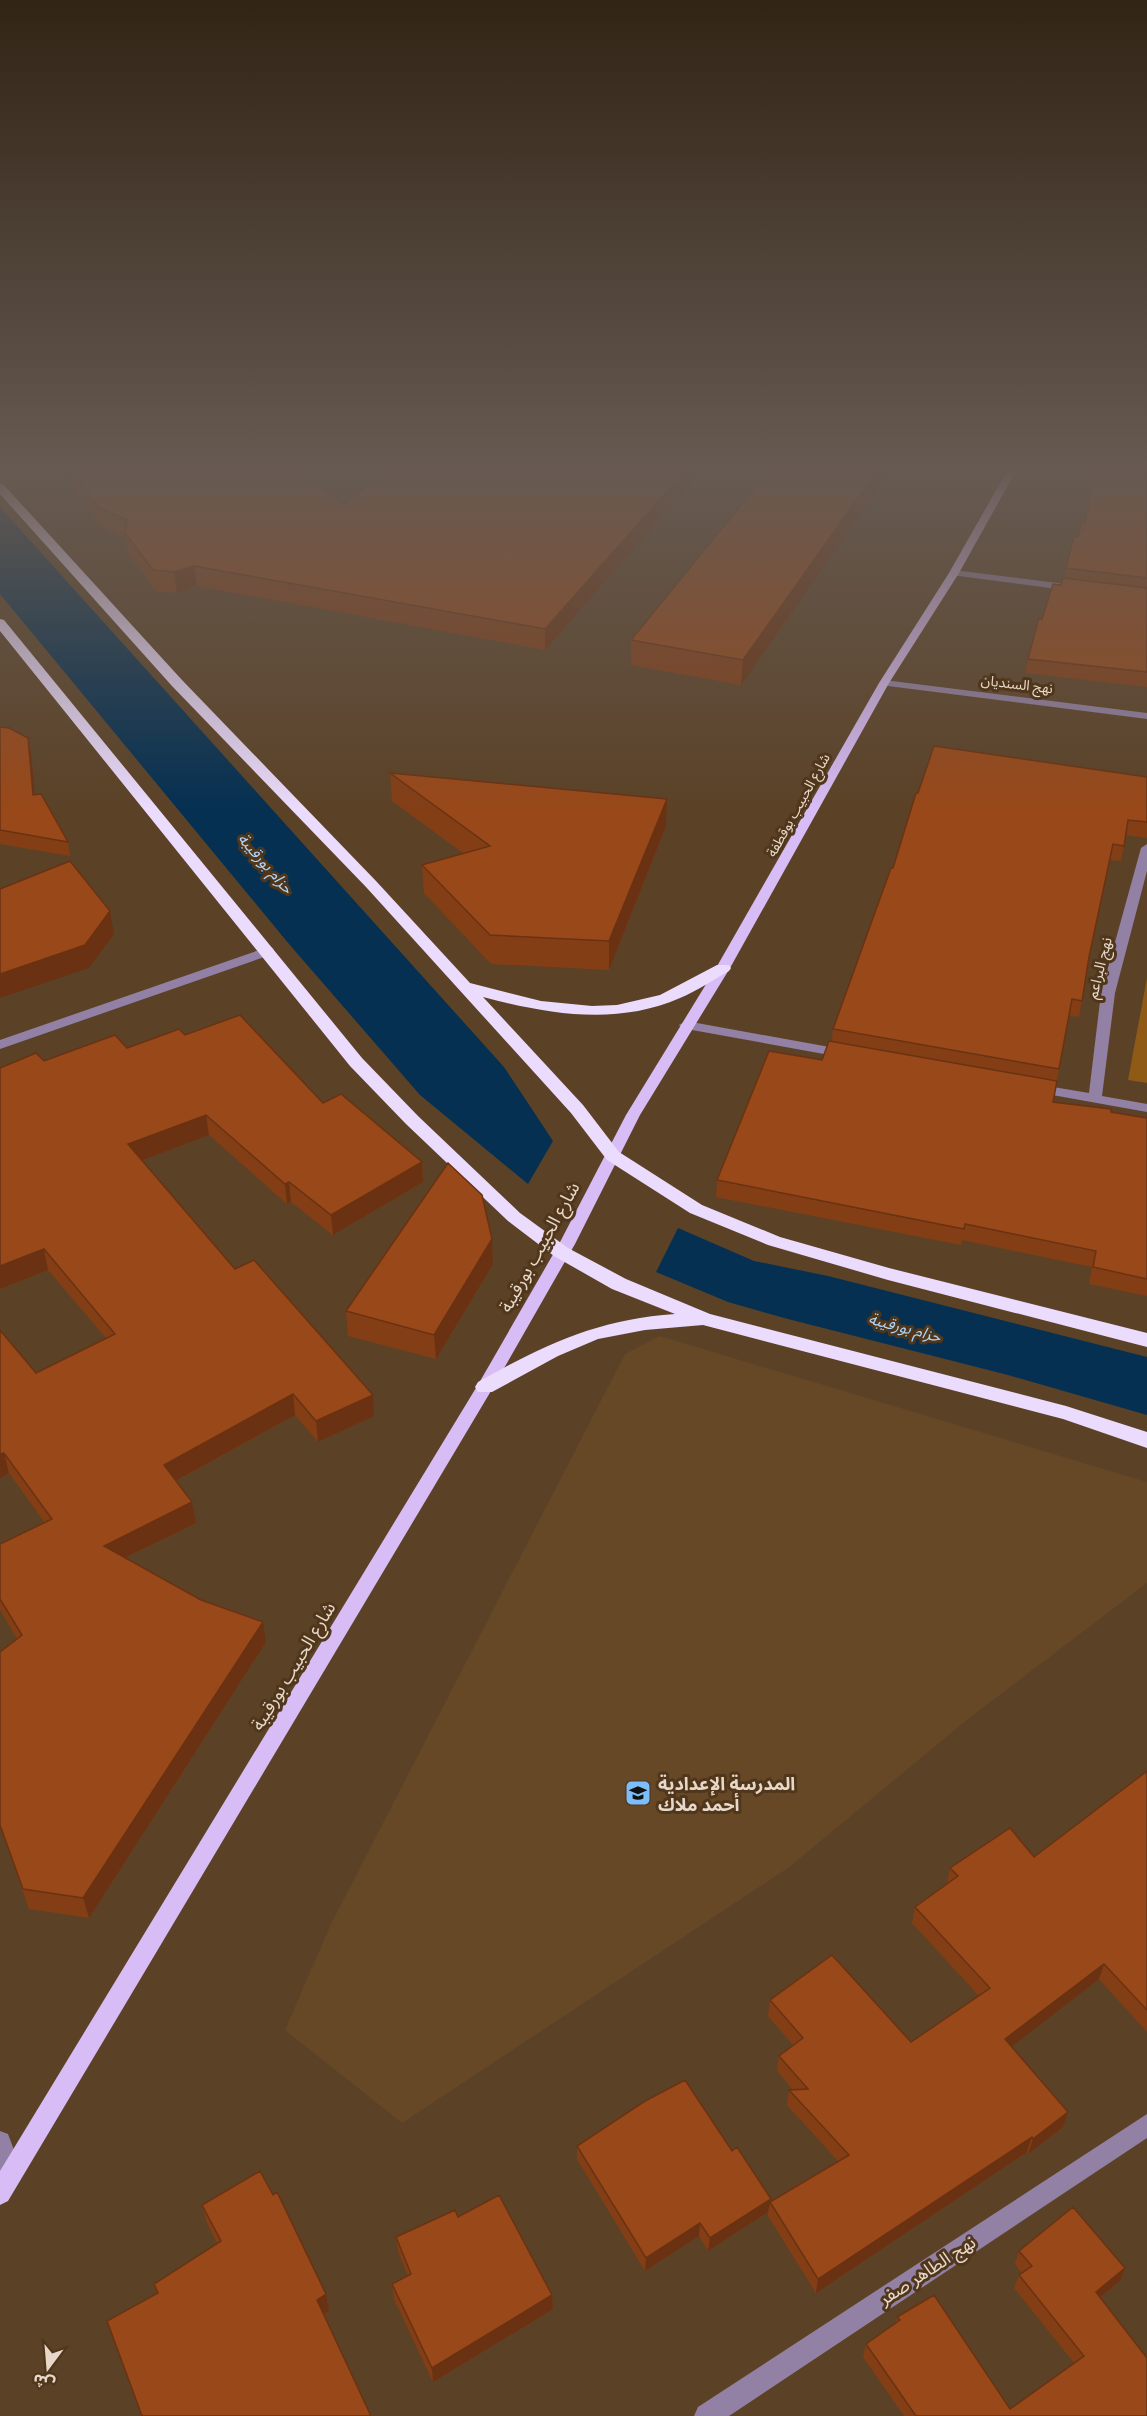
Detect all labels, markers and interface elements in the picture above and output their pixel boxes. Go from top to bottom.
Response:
street label: نهج السنديان [980,671,1054,699]
street label: شارع الحبيب بوقطفة [762,750,836,861]
water label: حزام بورقيبة [232,828,298,900]
street label: نهج البراعم [1082,935,1119,1001]
street label: شارع الحبيب بورقيبة [494,1178,587,1318]
water label: حزام بورقيبة [866,1308,944,1349]
street label: شارع الحبيب بورقيبة [246,1598,343,1736]
place label: المدرسة الإعدادية أحمد ملاك [658,1772,795,1816]
school or university icon: المدرسة الإعدادية أحمد ملاك [623,1778,653,1808]
street label: نهج الطاهر صفر [873,2230,981,2312]
north arrow [18,2338,78,2398]
text: ش [30,2370,57,2395]

